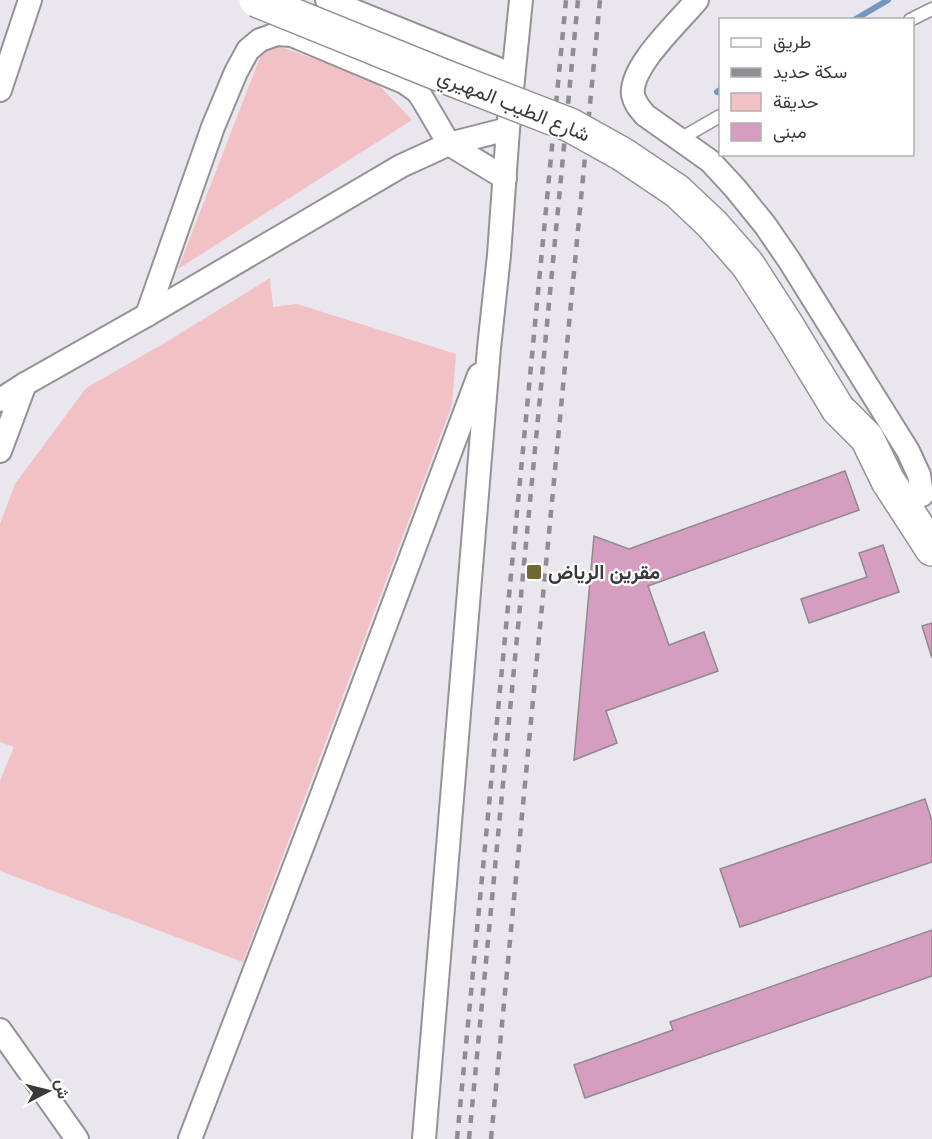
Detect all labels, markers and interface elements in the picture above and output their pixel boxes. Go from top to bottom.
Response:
legend [719,18,914,156]
text: طريق [773,29,811,53]
text: سكة حديد [773,59,847,83]
street label: شارع الطيب المهيري [433,62,594,151]
text: حديقة [773,89,819,113]
text: مبنى [773,119,807,143]
place label: مقرين الرياض [548,558,660,585]
marker: مقرين الرياض [525,563,543,581]
north arrow [18,1061,78,1121]
text: ش [51,1078,75,1100]

